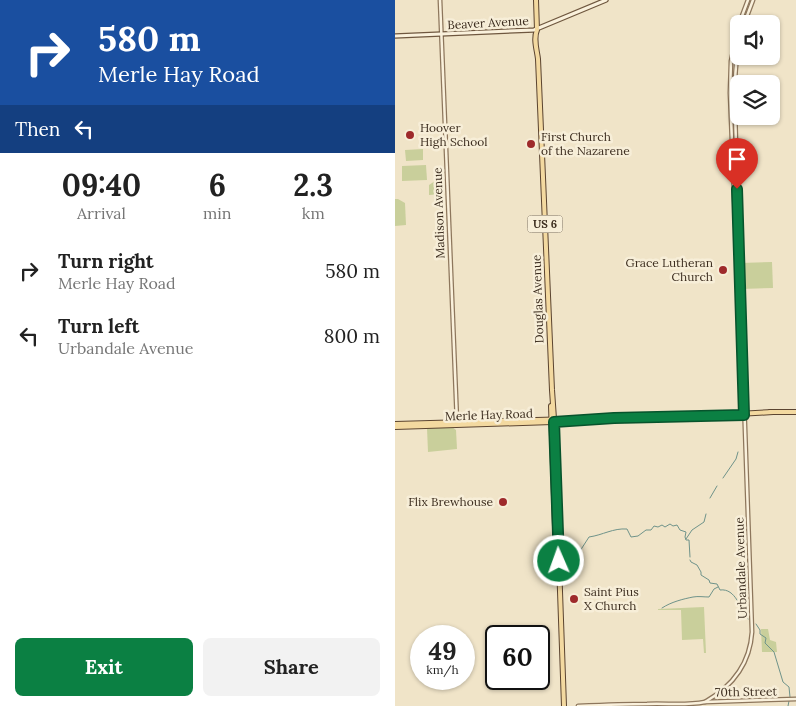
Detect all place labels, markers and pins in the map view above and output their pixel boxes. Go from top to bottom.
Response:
place label: Hoover High School [420,120,488,149]
marker: Hoover High School [404,129,416,141]
place label: First Church of the Nazarene [541,129,630,158]
marker: First Church of the Nazarene [525,138,537,150]
pin [716,138,758,189]
place label: Grace Lutheran Church [626,255,713,284]
marker: Grace Lutheran Church [717,264,729,276]
place label: Flix Brewhouse [408,494,493,509]
marker: Flix Brewhouse [497,496,509,508]
place label: Saint Pius X Church [584,584,639,613]
marker: Saint Pius X Church [568,593,580,605]

